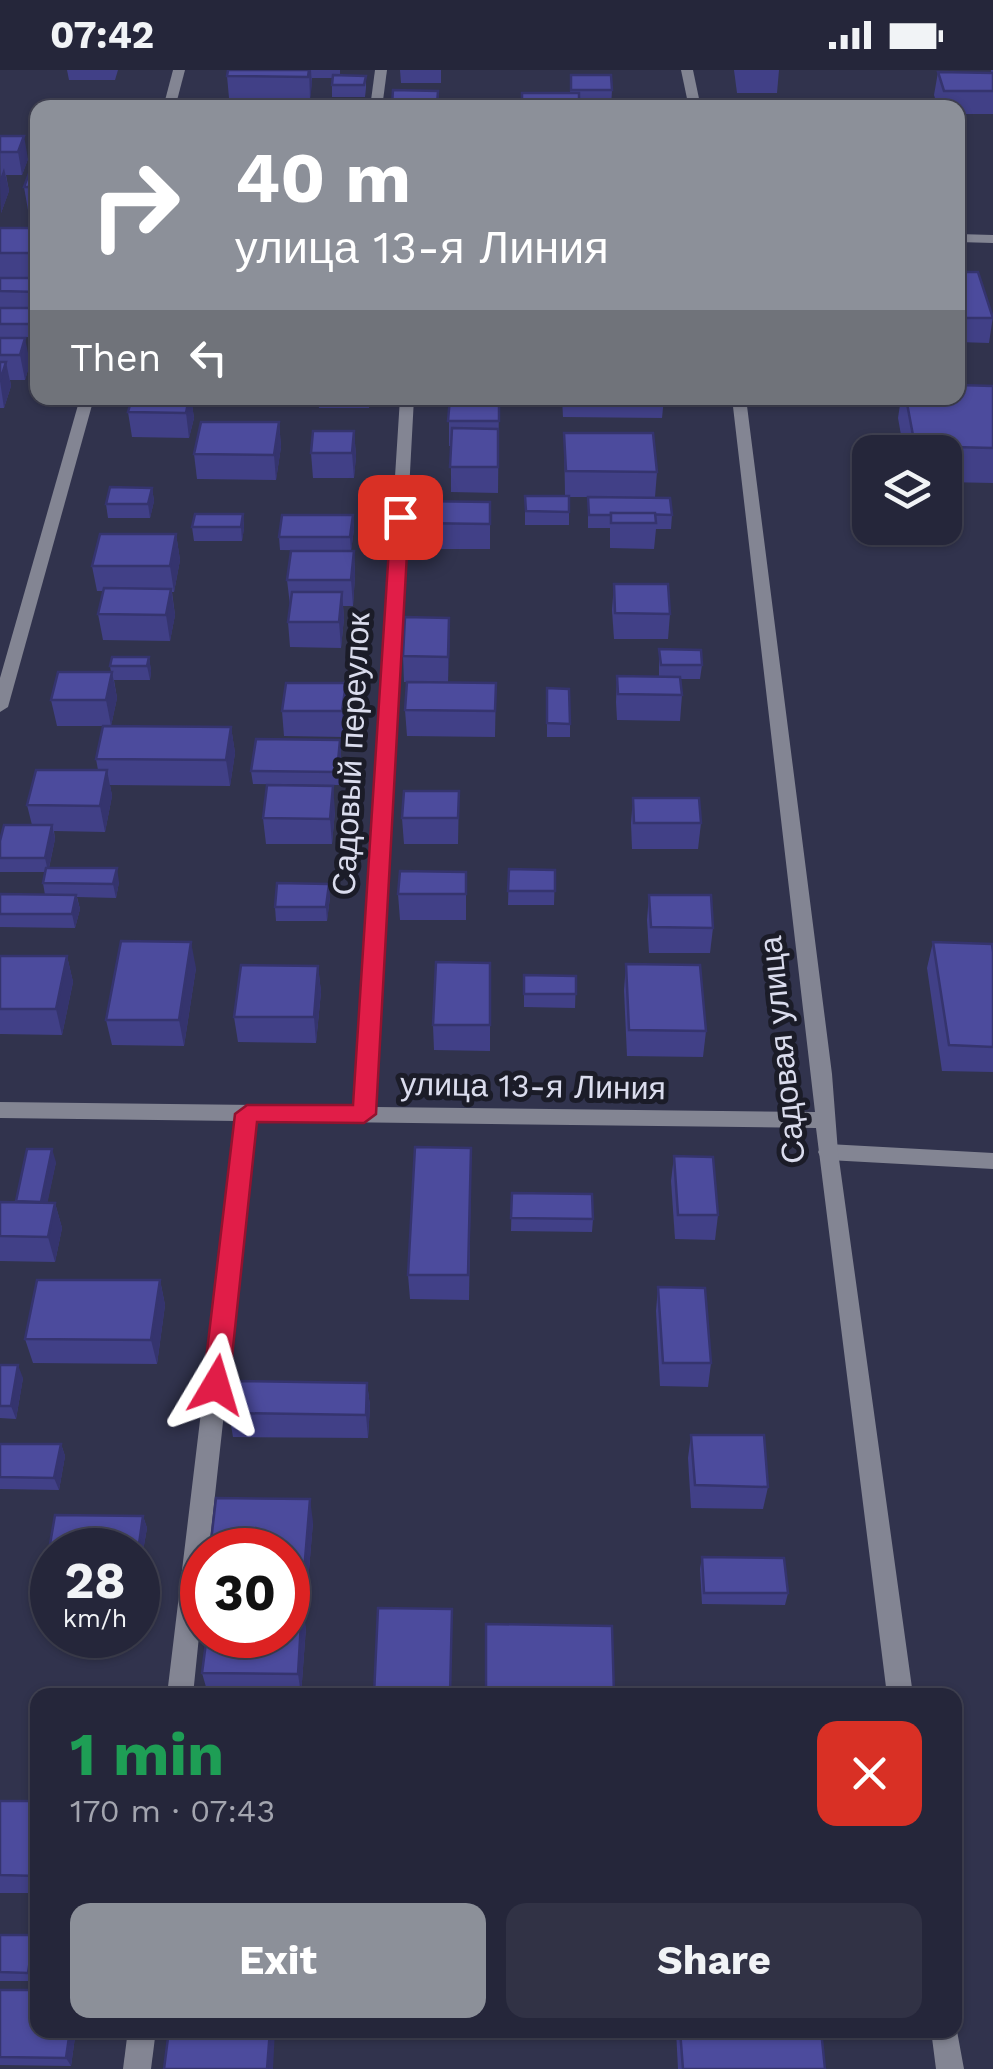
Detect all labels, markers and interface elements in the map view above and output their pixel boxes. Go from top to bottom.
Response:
text: 07:42 [50,13,154,57]
text: 40 m [235,137,411,219]
icon: right [70,140,200,270]
text: улица 13-я Линия [235,221,609,274]
icon: left [181,330,236,385]
text: Then [70,336,161,380]
map controls [852,435,962,545]
button: layers [852,435,962,545]
pin [358,475,443,560]
icon: arrive [373,490,428,545]
street label: Садовый переулок [325,611,377,896]
street label: Садовая улица [751,934,813,1166]
street label: улица 13-я Линия [400,1065,666,1107]
position arrow [164,1333,268,1437]
speed limit sign: 30 [180,1528,310,1658]
text: 28 [64,1551,126,1610]
text: km/h [63,1604,127,1633]
text: 1 min [70,1719,224,1790]
button: close [817,1721,922,1826]
text: 170 m · 07:43 [70,1792,275,1830]
button: Exit [70,1903,486,2018]
button: Share [506,1903,922,2018]

